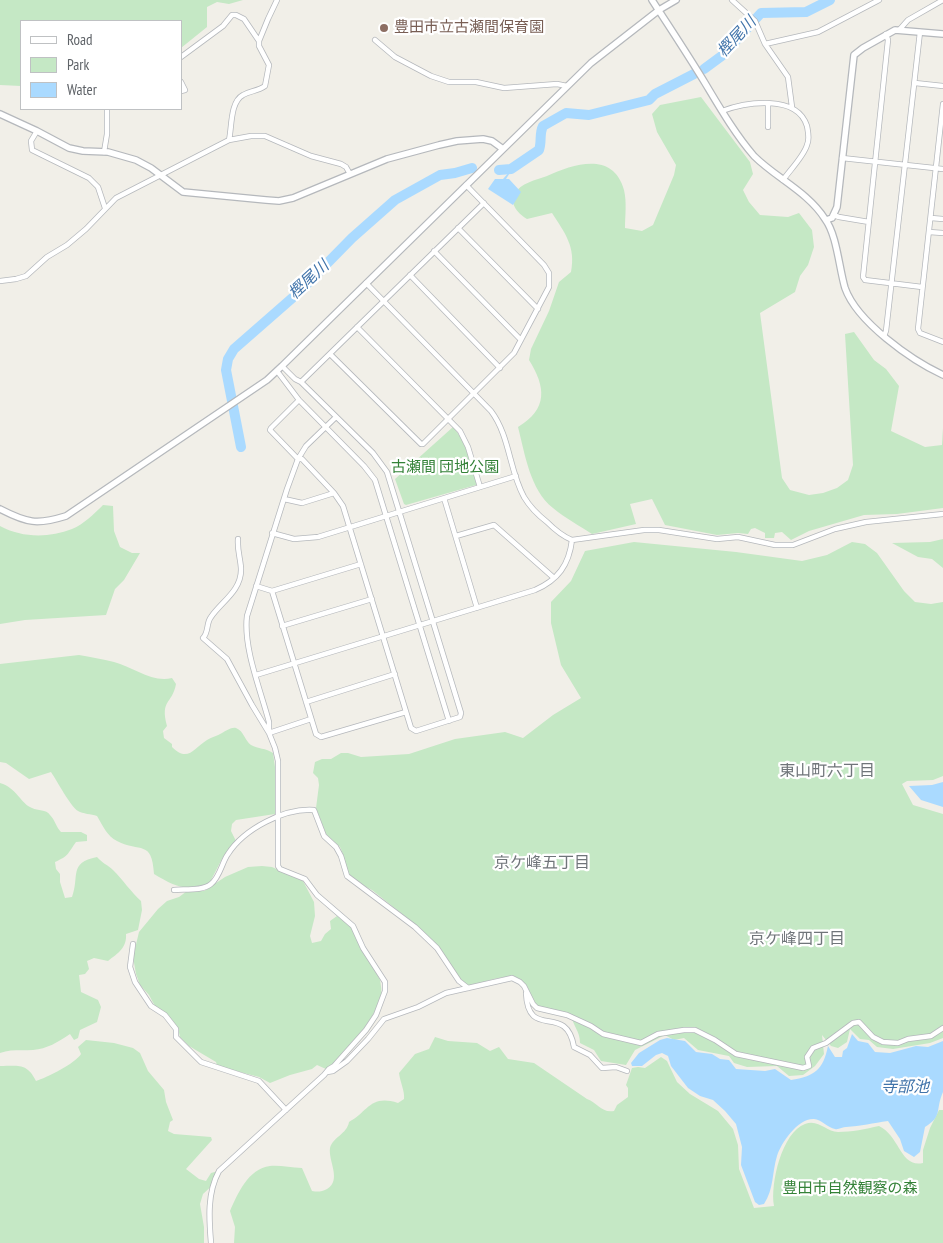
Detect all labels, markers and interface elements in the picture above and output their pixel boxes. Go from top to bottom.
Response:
water label: 樫尾川 [714,13,760,61]
place label: 豊田市立古瀬間保育園 [394,19,544,37]
legend [20,20,182,110]
marker: 豊田市立古瀬間保育園 [378,22,390,34]
text: Road [67,30,93,49]
text: Park [67,55,89,74]
text: Water [67,80,97,99]
water label: 樫尾川 [285,257,333,303]
park label: 古瀬間 団地公園 [391,459,499,477]
district label: 東山町六丁目 [779,761,875,781]
district label: 京ケ峰五丁目 [494,853,590,873]
district label: 京ケ峰四丁目 [749,929,845,949]
water label: 寺部池 [881,1077,929,1097]
park label: 豊田市自然観察の森 [783,1180,917,1198]

